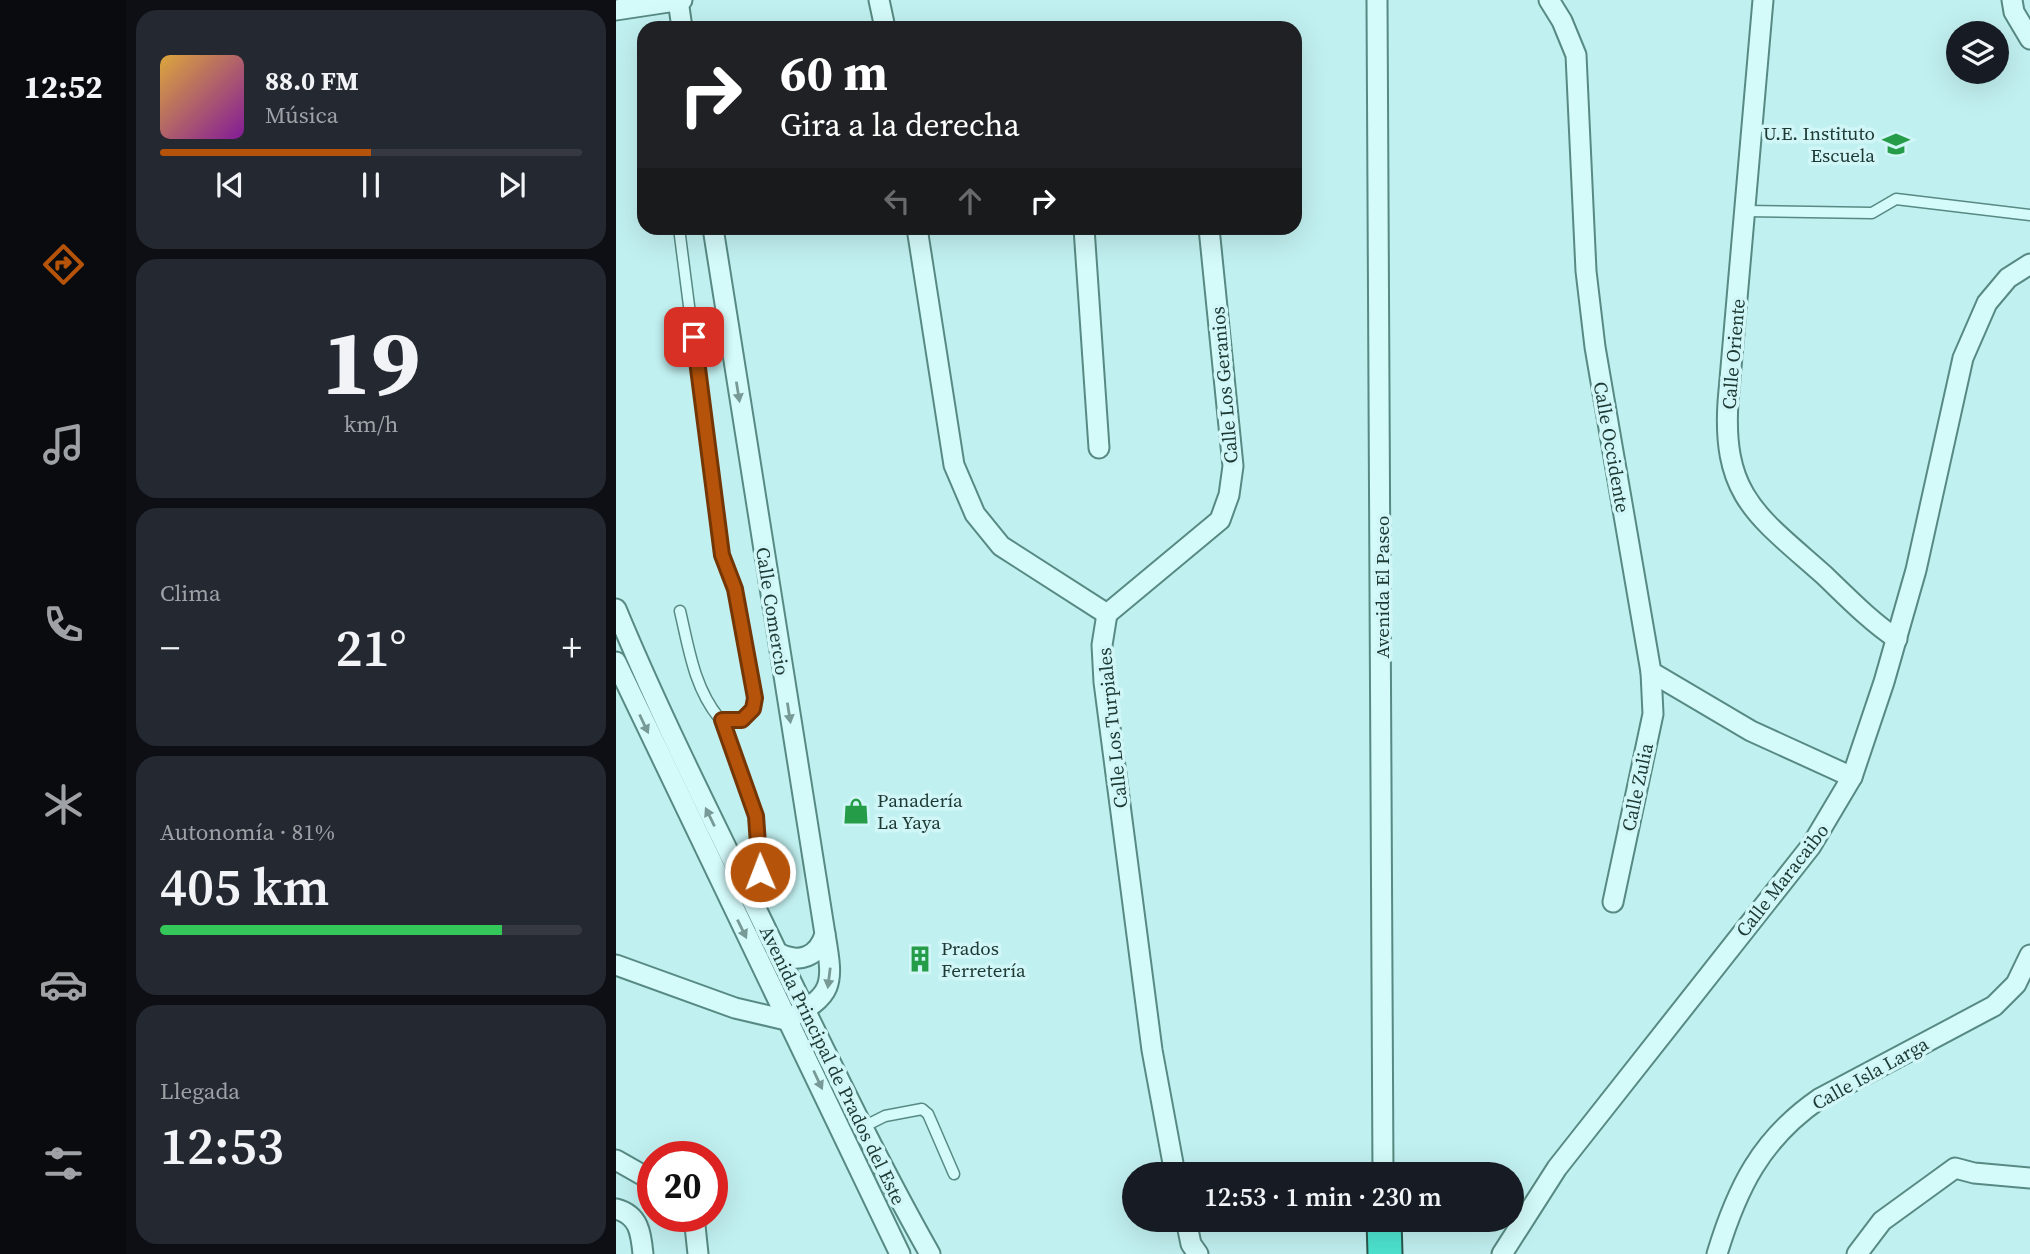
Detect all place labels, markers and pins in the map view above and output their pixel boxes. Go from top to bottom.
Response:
place label: U.E. Instituto Escuela [1763,120,1875,168]
school or university icon: U.E. Instituto Escuela [1881,129,1911,159]
pin [664,307,724,367]
place label: Panadería La Yaya [877,787,963,835]
shop icon: Panadería La Yaya [841,796,871,826]
place label: Prados Ferretería [941,935,1026,983]
building icon: Prados Ferretería [905,944,935,974]

